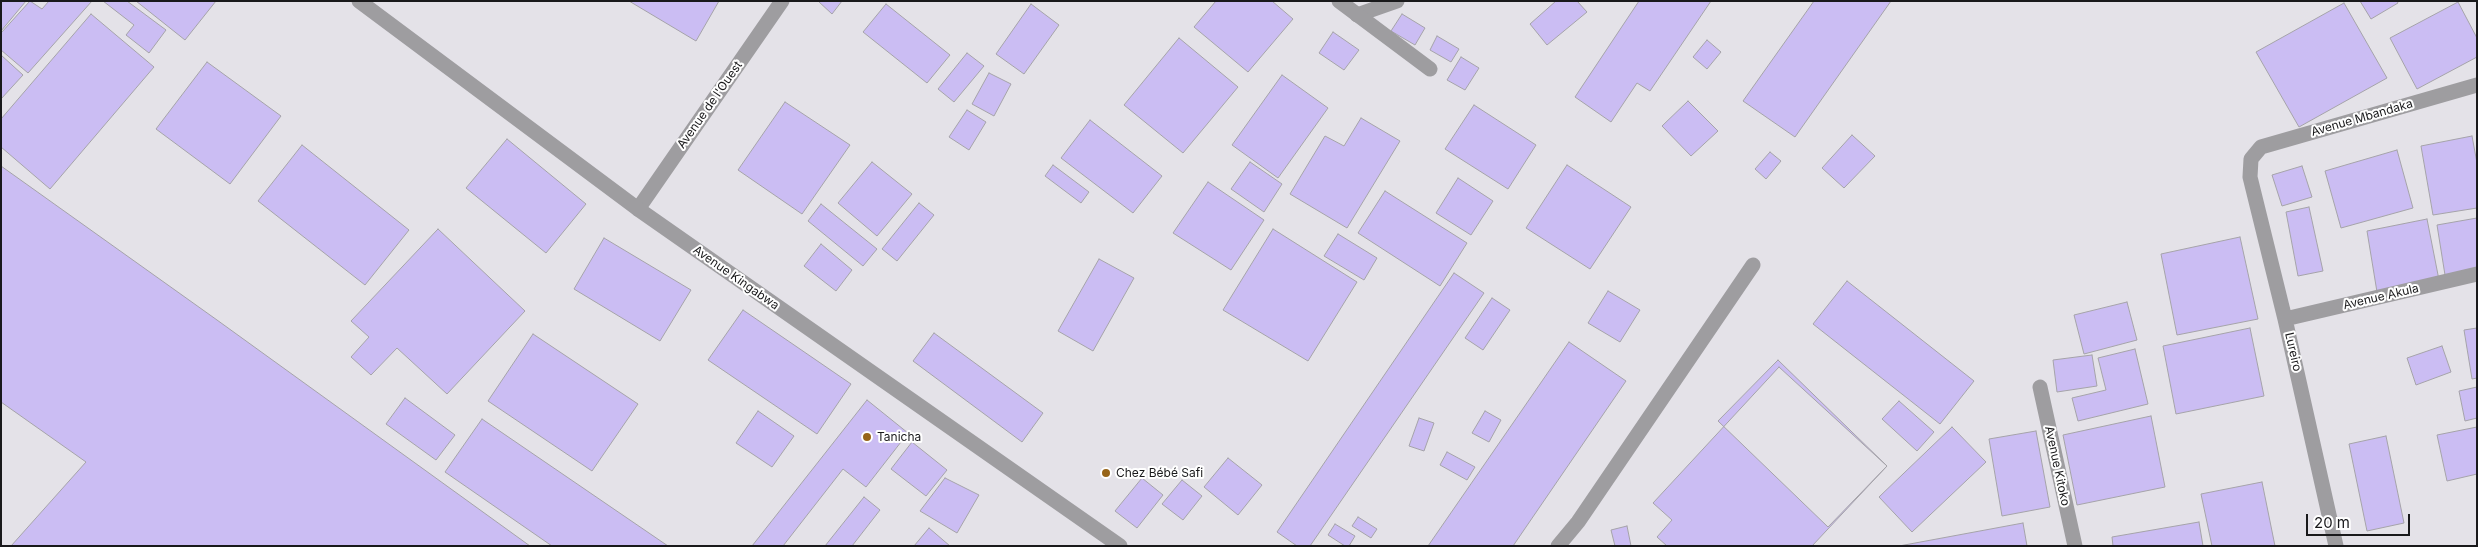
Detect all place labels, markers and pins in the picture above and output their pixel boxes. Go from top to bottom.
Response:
place label: Tanicha [877,430,921,444]
marker: Tanicha [861,431,873,443]
place label: Chez Bébé Safi [1116,466,1203,480]
marker: Chez Bébé Safi [1100,467,1112,479]

